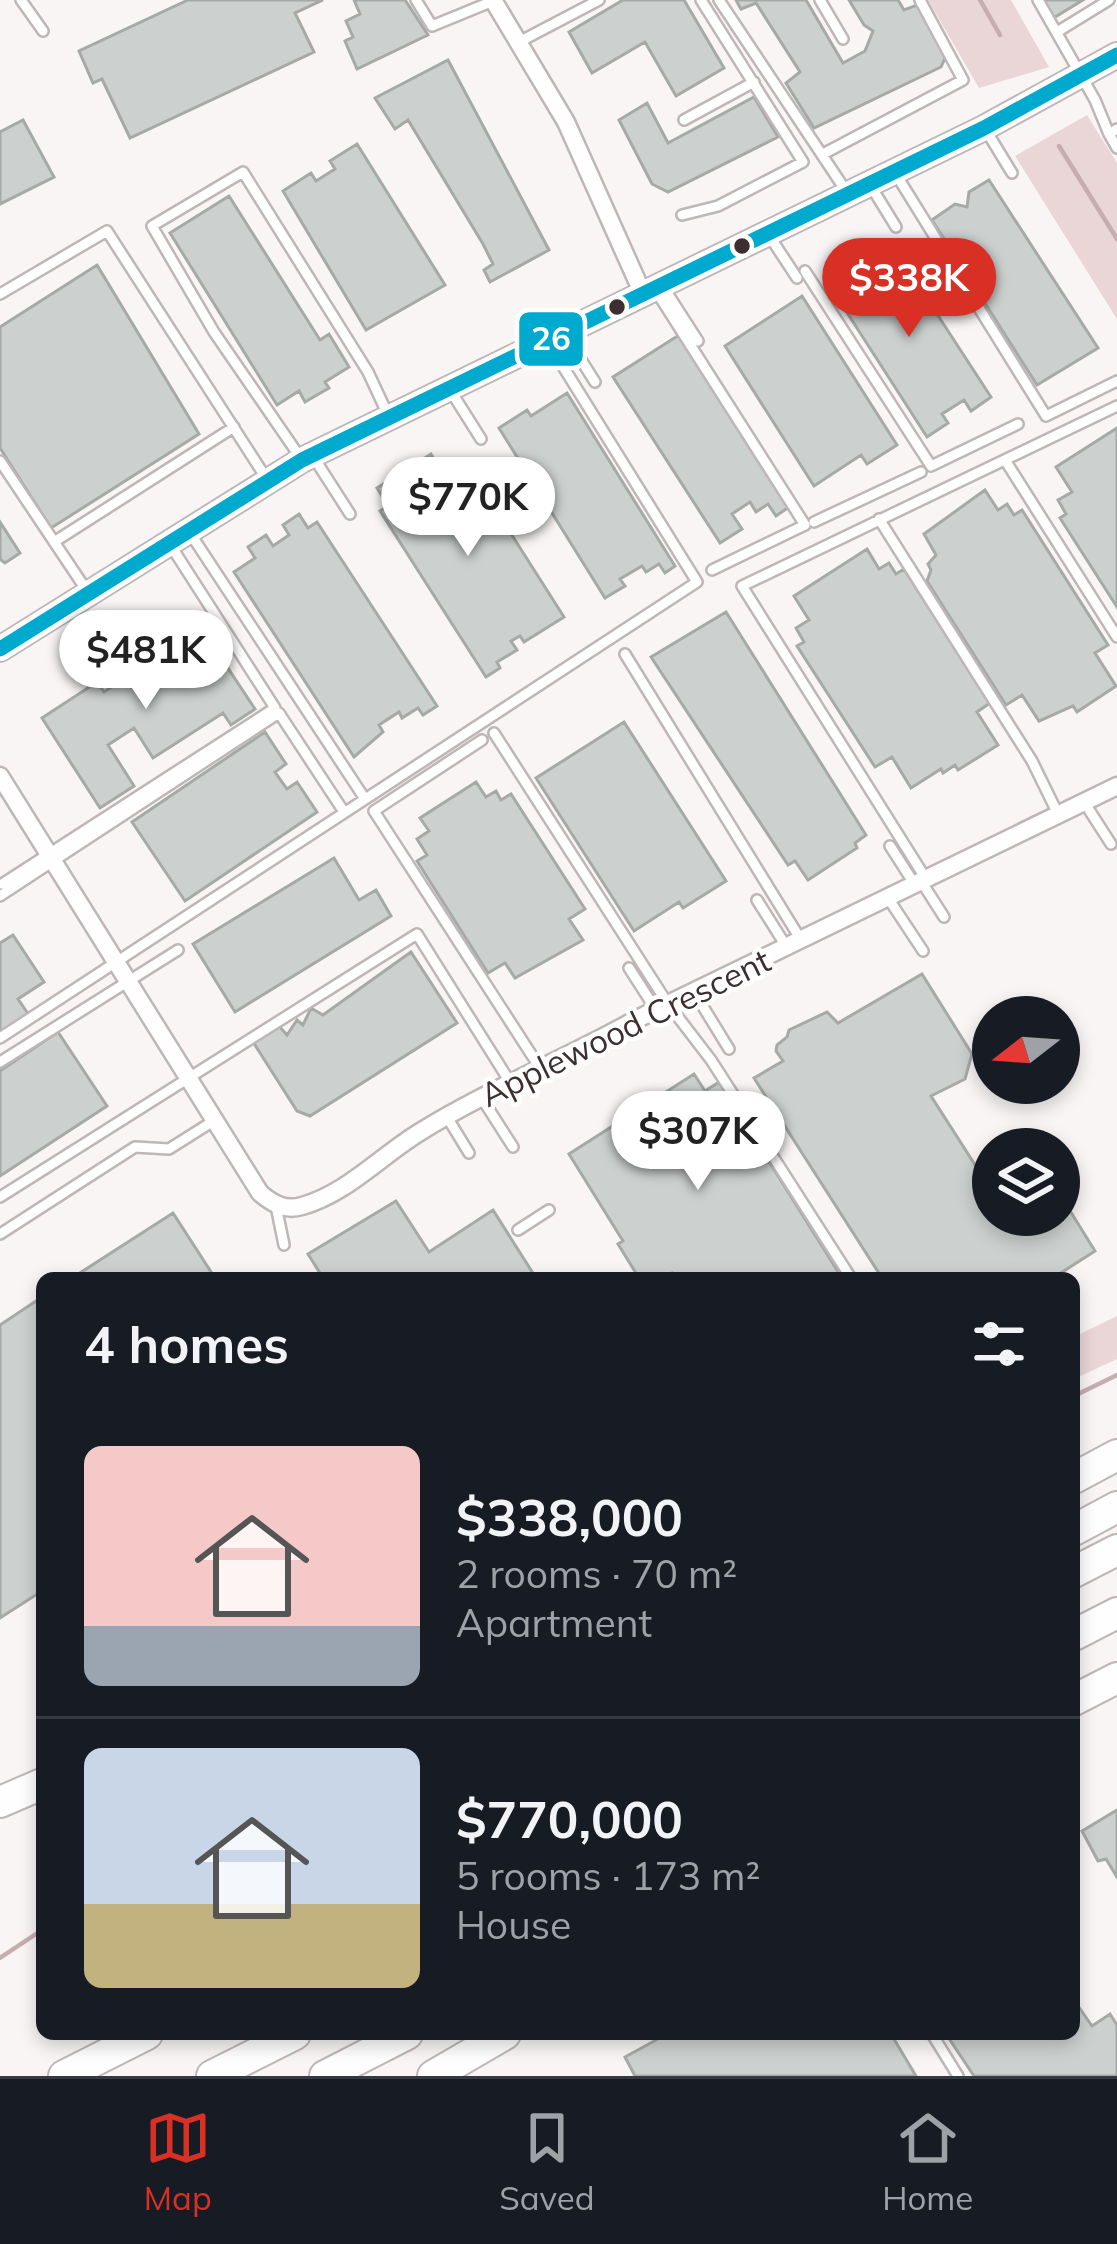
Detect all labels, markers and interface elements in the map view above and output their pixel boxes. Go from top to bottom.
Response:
unlabelled marker [731,235,753,257]
pin: $338K [825,238,993,340]
text: $338K [849,252,969,301]
unlabelled marker [606,296,628,318]
line badge: 26 [517,310,585,368]
text: 26 [531,317,571,358]
pin: $770K [384,457,552,559]
text: $770K [408,471,528,520]
pin: $481K [62,610,230,712]
text: $481K [86,624,206,673]
street label: Applewood Crescent [473,939,777,1115]
north arrow [972,996,1080,1104]
map controls [972,996,1080,1236]
pin: $307K [614,1091,782,1193]
text: $307K [638,1105,758,1154]
button: layers [972,1128,1080,1236]
icon: filters [966,1311,1032,1377]
text: 4 homes [84,1312,289,1376]
text: $338,000 [456,1485,683,1549]
icon: home [180,1494,324,1638]
text: 2 rooms · 70 m² [456,1549,737,1598]
text: Apartment [456,1598,652,1647]
text: $770,000 [456,1787,683,1851]
icon: home [180,1796,324,1940]
text: 5 rooms · 173 m² [456,1851,760,1900]
text: House [456,1900,571,1949]
tab: Map [144,2105,212,2218]
tab: Saved [499,2105,595,2218]
tab: Home [882,2105,973,2218]

